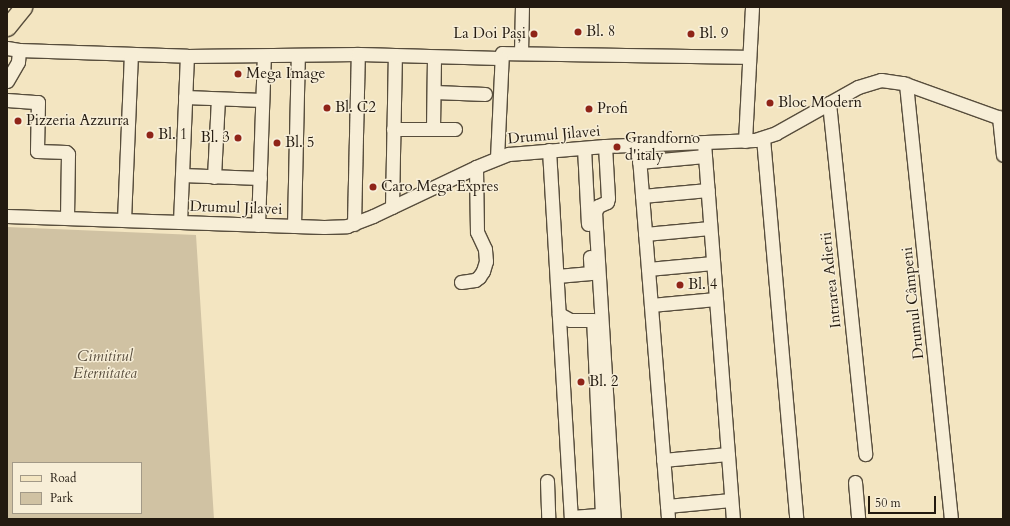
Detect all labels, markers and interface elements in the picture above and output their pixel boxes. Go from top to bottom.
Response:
place label: Bl. 8 [586,23,616,41]
place label: La Doi Pași [453,25,526,43]
place label: Bl. 9 [699,25,729,43]
marker: Bl. 8 [573,27,583,37]
marker: La Doi Pași [529,29,539,39]
marker: Bl. 9 [686,29,696,39]
place label: Mega Image [246,65,325,83]
marker: Mega Image [233,69,243,79]
place label: Bloc Modern [778,94,862,112]
marker: Bloc Modern [765,98,775,108]
place label: Bl. C2 [335,99,376,117]
place label: Profi [597,100,628,118]
marker: Bl. C2 [322,103,332,113]
marker: Profi [584,104,594,114]
place label: Pizzeria Azzurra [26,112,129,130]
marker: Pizzeria Azzurra [13,116,23,126]
street label: Drumul Jilavei [507,122,601,148]
place label: Bl. 1 [158,126,188,144]
place label: Bl. 3 [200,129,230,147]
place label: Grandforno d'italy [625,129,700,164]
marker: Bl. 1 [145,130,155,140]
marker: Bl. 3 [233,133,243,143]
place label: Bl. 5 [285,134,315,152]
marker: Bl. 5 [272,138,282,148]
marker: Grandforno d'italy [612,142,622,152]
place label: Caro Mega Expres [381,178,498,196]
marker: Caro Mega Expres [368,182,378,192]
street label: Drumul Jilavei [189,197,283,219]
street label: Intrarea Adierii [817,231,845,329]
street label: Drumul Câmpeni [898,246,928,360]
place label: Bl. 4 [688,276,718,294]
marker: Bl. 4 [675,280,685,290]
park label: Cimitirul Eternitatea [73,347,137,382]
place label: Bl. 2 [589,373,619,391]
marker: Bl. 2 [576,377,586,387]
legend [12,462,142,514]
text: Road [50,470,76,486]
scale bar [870,488,938,514]
text: Park [50,490,73,506]
text: 50 m [875,495,901,511]

